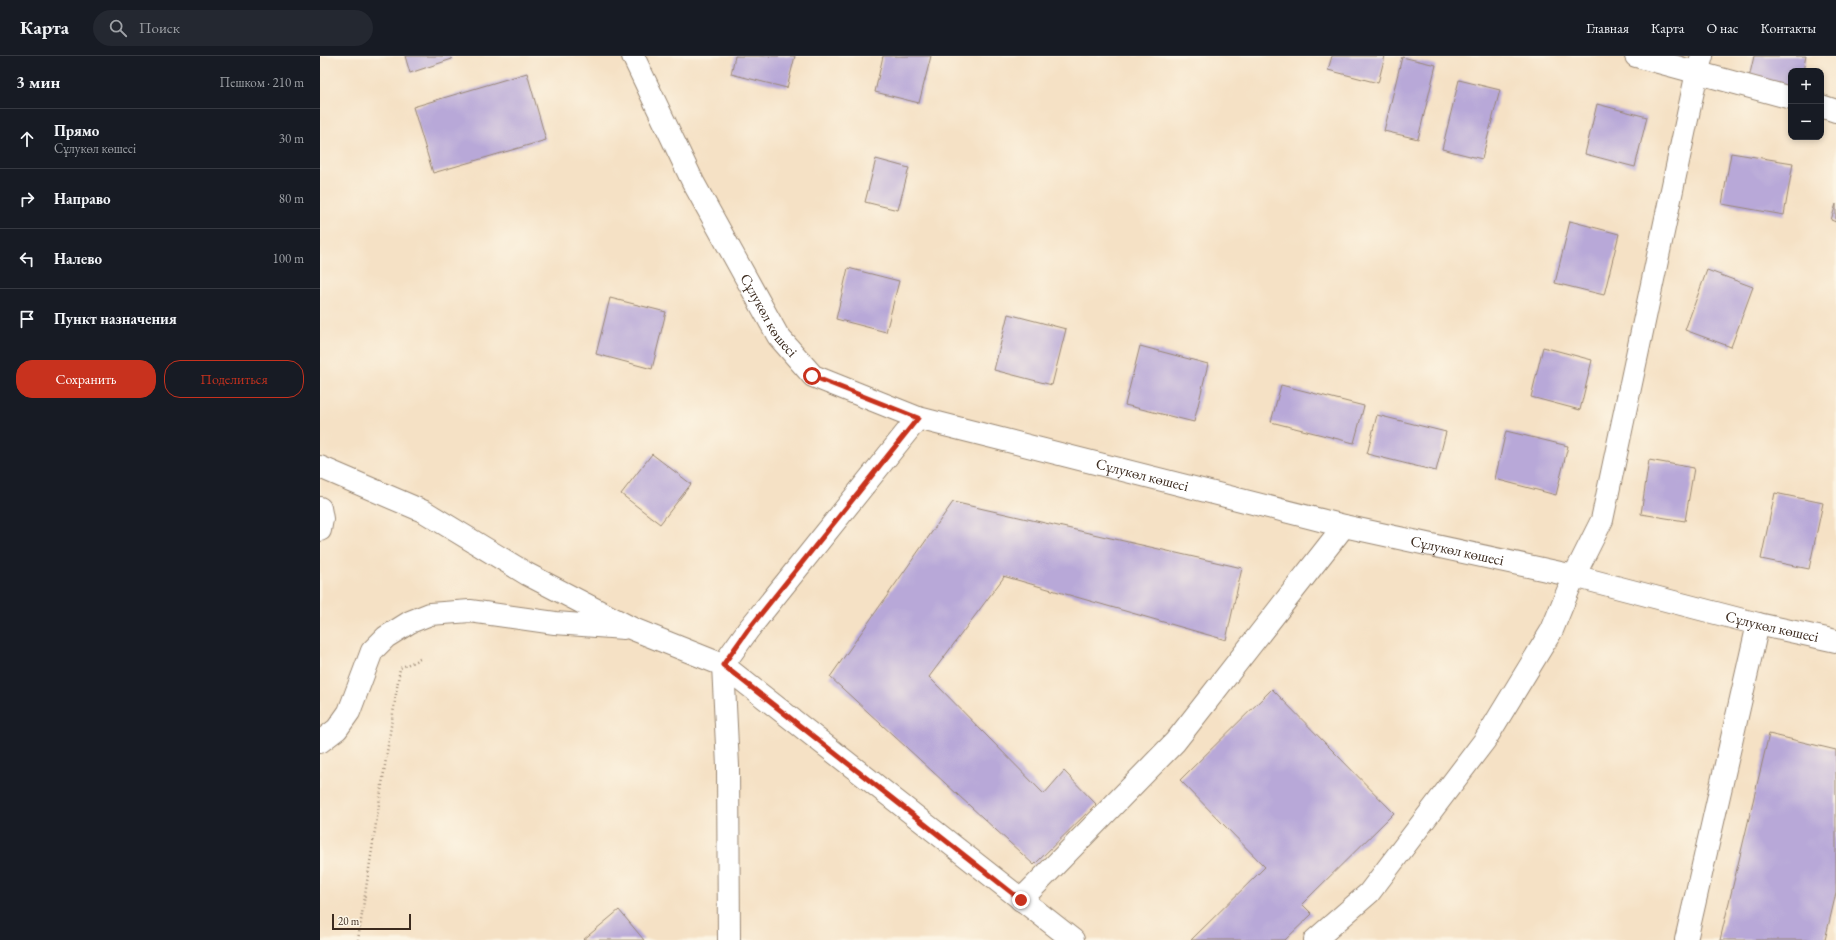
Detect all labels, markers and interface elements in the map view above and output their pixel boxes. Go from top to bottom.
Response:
search box [93,10,373,46]
text: Карта [20,15,69,40]
icon: search [107,17,129,39]
text: Поиск [139,18,180,37]
text: Главная [1586,19,1629,37]
text: Карта [1651,19,1684,37]
text: О нас [1706,19,1738,37]
text: Контакты [1760,19,1816,37]
map controls [1788,68,1824,140]
button: + [1788,68,1824,104]
text: 3 мин [16,71,60,93]
text: Пешком · 210 m [220,74,304,91]
button: − [1788,104,1824,140]
text: Прямо [54,121,99,140]
icon: ahead [16,128,38,150]
text: 30 m [279,130,304,147]
text: Сұлукөл көшесі [54,140,136,157]
icon: right [16,188,38,210]
text: Направо [54,189,111,208]
text: 80 m [279,190,304,207]
icon: left [16,248,38,270]
text: Налево [54,249,102,268]
text: 100 m [273,250,304,267]
street label: Сұлукөл көшесі [736,270,802,361]
icon: arrive [16,308,38,330]
text: Пункт назначения [54,309,177,328]
button: Сохранить [16,360,156,398]
button: Поделиться [164,360,304,398]
route start [803,367,821,385]
street label: Сұлукөл көшесі [1094,454,1191,495]
street label: Сұлукөл көшесі [1409,531,1506,570]
street label: Сұлукөл көшесі [1724,606,1821,646]
route end [1012,891,1030,909]
scale bar [332,912,411,931]
text: 20 m [338,914,359,928]

